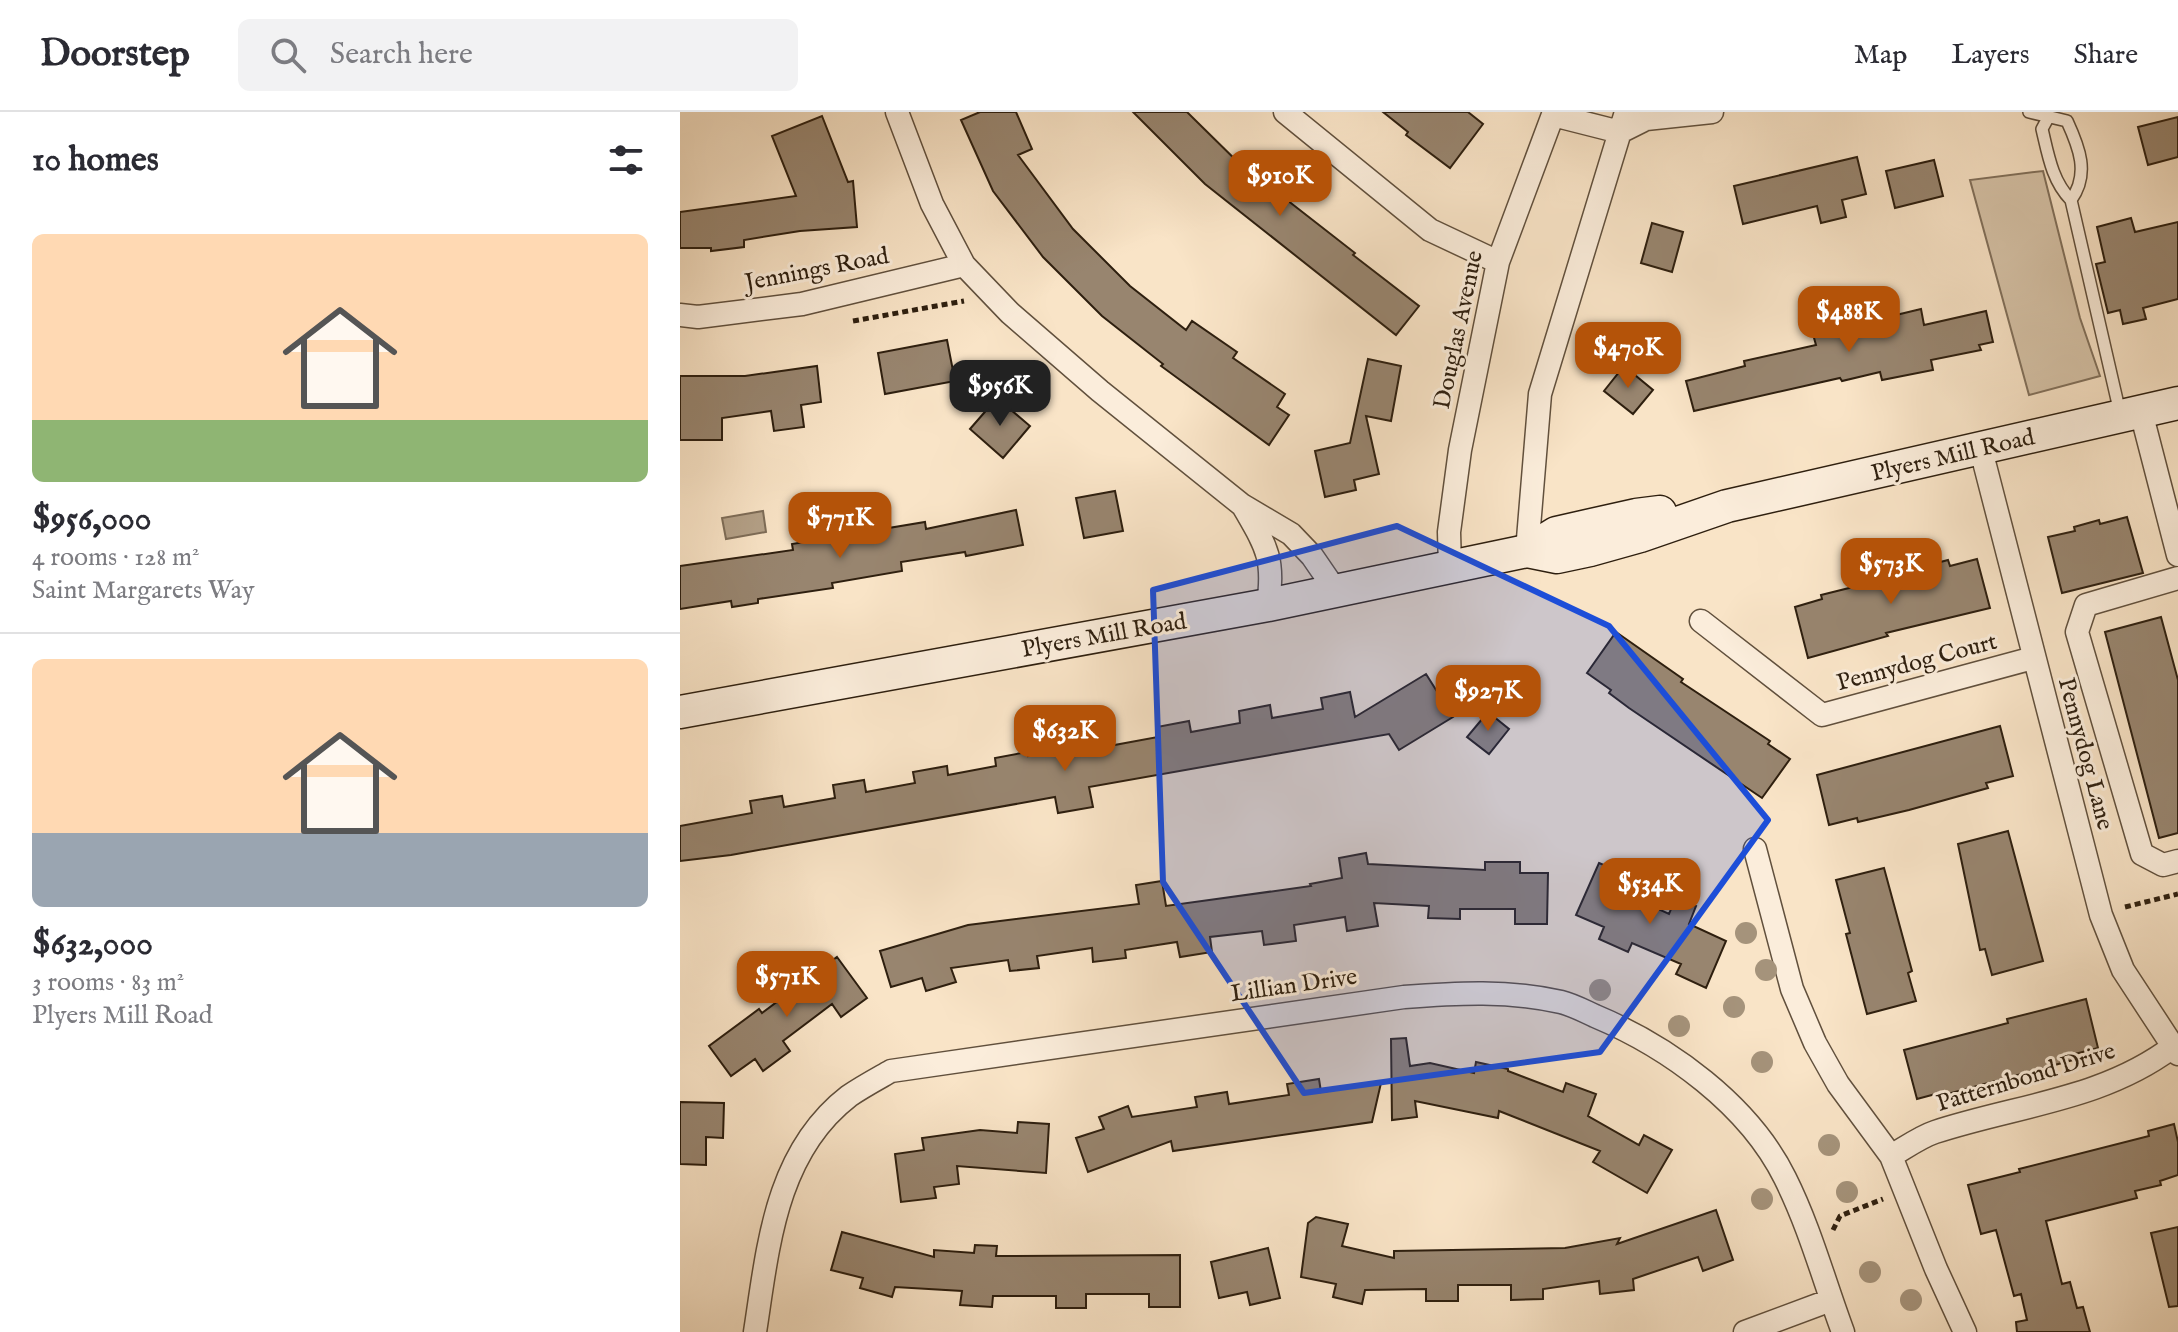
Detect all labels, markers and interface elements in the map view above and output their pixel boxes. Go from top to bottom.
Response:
search box [238,19,798,91]
text: Doorstep [40,31,190,79]
icon: search [266,33,310,77]
text: Search here [330,36,473,74]
text: Map [1854,38,1907,73]
text: Layers [1951,38,2030,73]
text: Share [2074,38,2138,73]
icon: filters [604,138,648,182]
text: 10 homes [32,139,159,182]
pin: $910K [1224,150,1336,218]
text: $910K [1247,159,1313,192]
street label: Jennings Road [739,241,892,300]
street label: Douglas Avenue [1427,248,1491,412]
icon: home [268,286,412,430]
pin: $488K [1793,286,1905,354]
text: $488K [1816,295,1882,328]
pin: $470K [1572,322,1684,390]
text: $470K [1593,331,1663,364]
pin: $956K [944,360,1056,428]
text: $956K [968,369,1032,402]
street label: Plyers Mill Road [1868,422,2038,490]
pin: $771K [784,492,896,560]
text: $956,000 [32,498,151,541]
text: $771K [806,501,874,534]
pin: $573K [1835,538,1947,606]
text: 4 rooms · 128 m² [32,541,199,574]
text: $573K [1859,547,1923,580]
text: Saint Margarets Way [32,574,255,607]
street label: Plyers Mill Road [1019,606,1189,666]
street label: Pennydog Court [1833,627,2001,699]
pin: $927K [1432,665,1544,733]
text: $927K [1454,674,1522,707]
street label: Pennydog Lane [2050,674,2120,834]
pin: $632K [1009,705,1121,773]
icon: home [268,711,412,855]
text: $632K [1032,714,1098,747]
pin: $534K [1594,858,1706,926]
text: $534K [1617,867,1683,900]
text: $632,000 [32,923,153,966]
pin: $571K [731,951,843,1019]
text: $571K [755,960,819,993]
street label: Lillian Drive [1229,962,1359,1010]
text: 3 rooms · 83 m² [32,966,184,999]
text: Plyers Mill Road [32,999,213,1032]
street label: Patternbond Drive [1933,1036,2119,1120]

